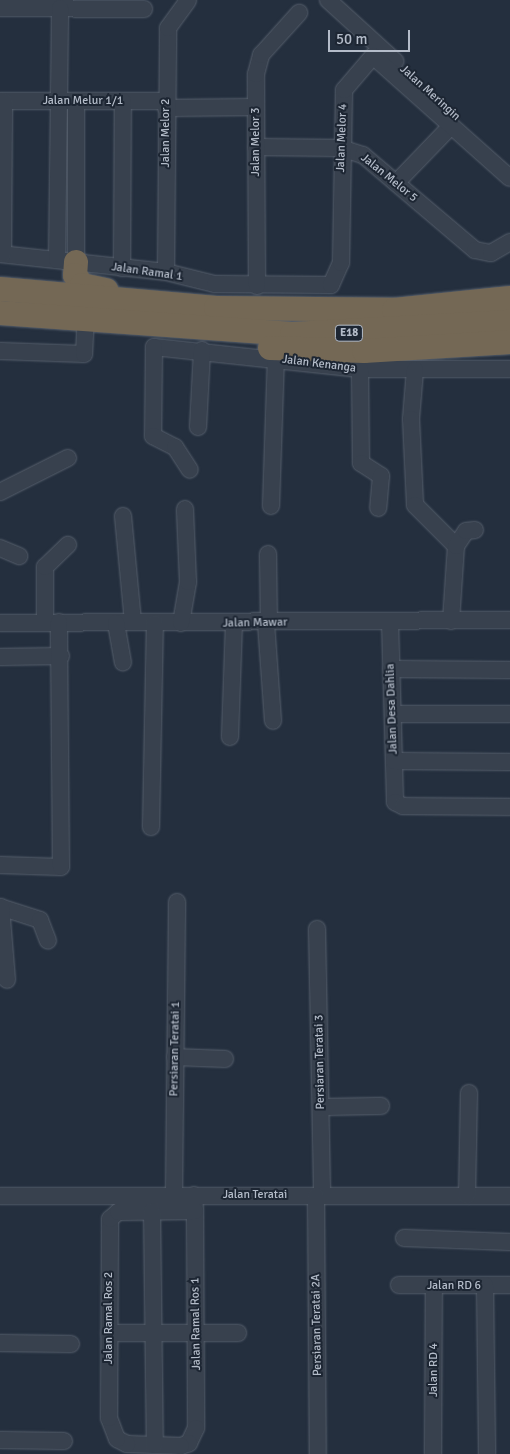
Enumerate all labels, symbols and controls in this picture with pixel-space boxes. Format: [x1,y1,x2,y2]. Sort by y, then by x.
scale bar [330,20,412,52]
text: 50 m [336,30,367,48]
street label: Jalan Meringin [397,62,463,124]
street label: Jalan Melur 1/1 [43,94,123,108]
street label: Jalan Melor 2 [159,99,173,167]
street label: Jalan Melor 4 [334,103,350,173]
street label: Jalan Melor 3 [249,108,263,176]
street label: Jalan Melor 5 [358,151,420,205]
street label: Jalan Ramal 1 [111,260,183,284]
road number: E18 [334,324,364,342]
street label: Jalan Kenanga [281,352,357,376]
street label: Jalan Mawar [223,615,287,631]
street label: Jalan Desa Dahlia [383,663,401,755]
street label: Persiaran Teratai 1 [167,1001,183,1097]
street label: Persiaran Teratai 3 [312,1014,328,1110]
street label: Jalan Teratai [223,1188,287,1202]
street label: Jalan Ramal Ros 2 [102,1272,116,1364]
street label: Persiaran Teratai 2A [309,1274,325,1376]
street label: Jalan Ramal Ros 1 [188,1278,204,1370]
street label: Jalan RD 6 [427,1279,481,1293]
street label: Jalan RD 4 [427,1343,441,1397]

